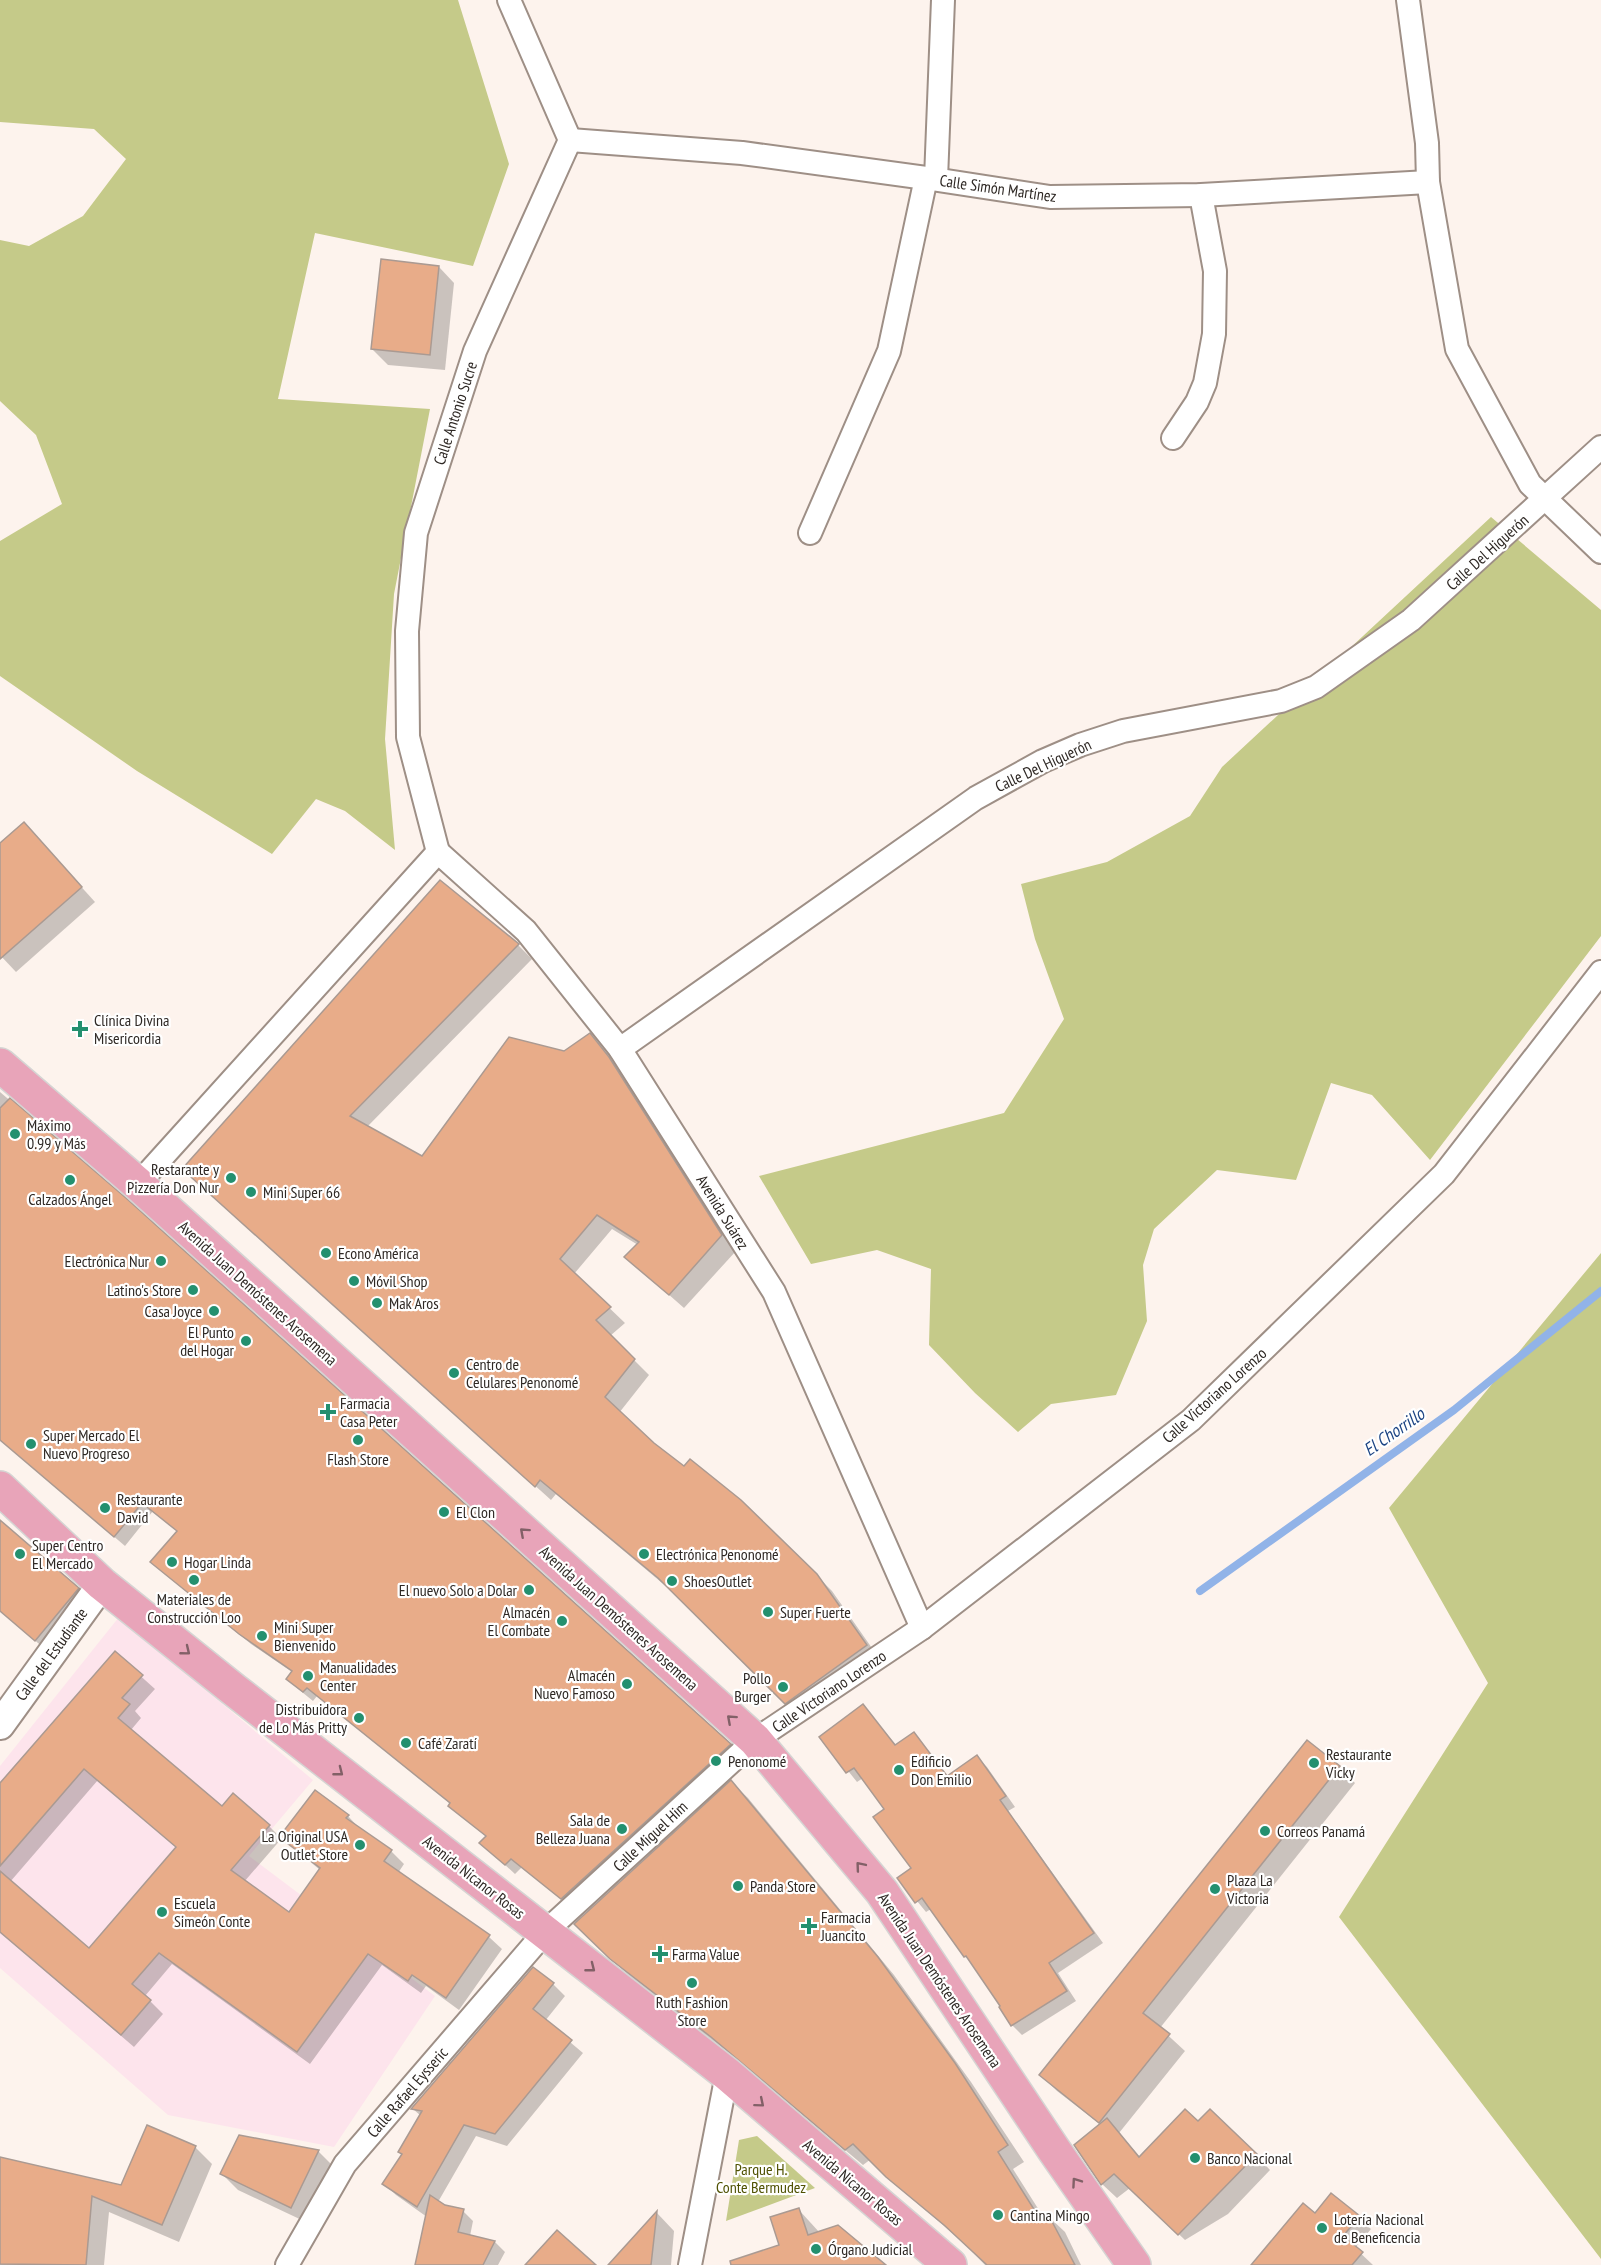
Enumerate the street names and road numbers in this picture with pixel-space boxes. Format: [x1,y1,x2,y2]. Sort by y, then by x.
street label: Calle Simón Martínez [938,170,1058,206]
street label: Calle Antonio Sucre [429,359,481,467]
street label: Calle Del Higuerón [1442,510,1532,594]
street label: Calle Del Higuerón [992,734,1094,796]
street label: Avenida Suárez [692,1171,754,1253]
street label: Avenida Juan Demóstenes Arosemena [175,1216,341,1370]
street label: Calle Victoriano Lorenzo [1158,1343,1270,1447]
street label: Avenida Juan Demóstenes Arosemena [536,1541,702,1695]
street label: Calle del Estudiante [11,1604,91,1704]
street label: Calle Victoriano Lorenzo [768,1645,890,1737]
street label: Calle Miguel Him [609,1796,691,1876]
street label: Avenida Nicanor Rosas [419,1831,529,1923]
street label: Avenida Juan Demóstenes Arosemena [874,1889,1006,2071]
street label: Calle Rafael Eysseric [362,2043,452,2141]
street label: Avenida Nicanor Rosas [799,2134,907,2230]

